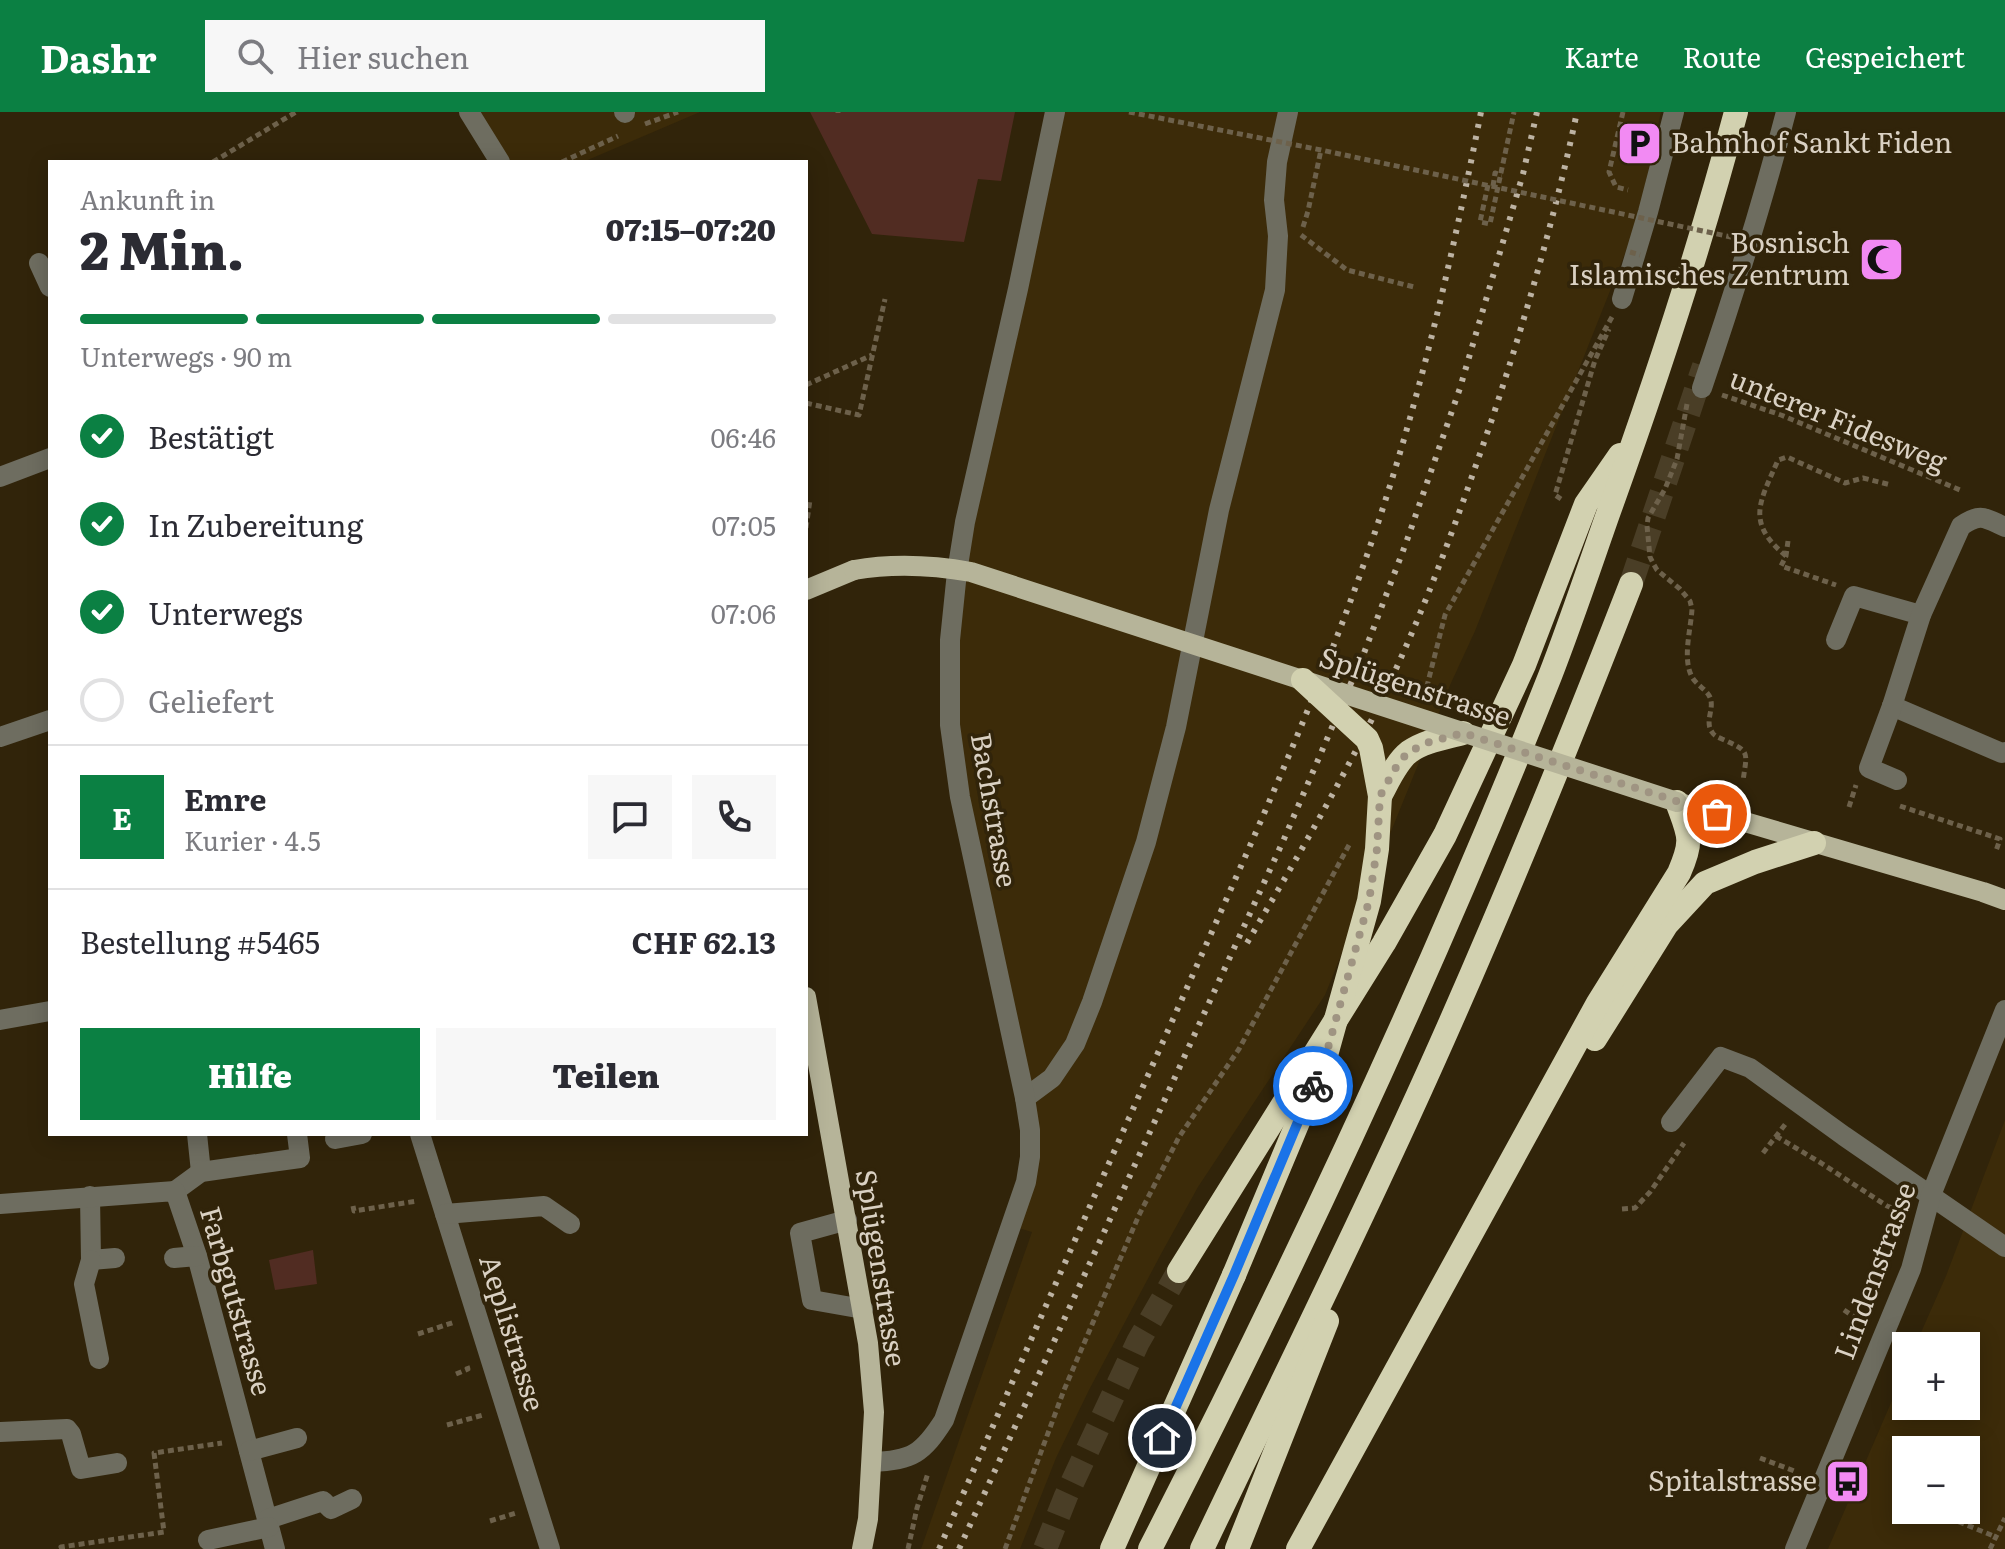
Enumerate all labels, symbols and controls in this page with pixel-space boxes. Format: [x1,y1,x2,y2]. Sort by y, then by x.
search box [205,20,765,92]
text: Dashr [40,28,157,85]
icon: search [233,34,277,78]
text: Hier suchen [297,34,469,78]
text: Karte [1564,35,1639,77]
text: Route [1683,35,1761,77]
text: Gespeichert [1805,35,1965,77]
parking icon: Bahnhof Sankt Fiden [1616,119,1664,167]
place label: Bahnhof Sankt Fiden [1671,120,1952,162]
text: Ankunft in [80,179,215,218]
text: 07:15–07:20 [605,206,776,250]
text: 2 Min. [80,209,244,286]
place label: Bosnisch Islamisches Zentrum [1569,220,1850,294]
mosque icon: Bosnisch Islamisches Zentrum [1857,235,1905,283]
text: Unterwegs · 90 m [80,336,292,375]
street label: unterer Fidesweg [1724,355,1954,481]
icon: check [80,414,124,458]
text: Bestätigt [148,414,274,458]
text: 06:46 [711,417,776,456]
icon: check [80,502,124,546]
text: In Zubereitung [148,502,363,546]
text: 07:05 [711,505,776,544]
icon: check [80,590,124,634]
text: Unterwegs [148,590,303,634]
text: 07:06 [711,593,776,632]
street label: Splügenstrasse [1315,634,1517,736]
text: Geliefert [148,678,274,722]
street label: Bachstrasse [962,729,1030,890]
button: chat [588,775,672,859]
button: phone [692,775,776,859]
text: Emre [184,776,266,820]
pin [1683,780,1751,848]
icon: bag [1695,792,1739,836]
text: E [112,795,132,839]
text: Kurier · 4.5 [184,820,321,859]
text: Bestellung #5465 [80,919,320,963]
text: CHF 62.13 [632,919,776,963]
button: Hilfe [80,1028,420,1120]
button: Teilen [436,1028,776,1120]
courier [1273,1046,1353,1126]
icon: bike [1291,1064,1335,1108]
street label: Splügenstrasse [847,1166,919,1369]
street label: Lindenstrasse [1822,1176,1925,1365]
street label: Farbgutstrasse [191,1201,285,1400]
street label: Aeplistrasse [470,1249,558,1416]
map controls [1892,1332,1980,1524]
button: + [1892,1332,1980,1420]
pin [1128,1404,1196,1472]
icon: home [1140,1416,1184,1460]
button: − [1892,1436,1980,1524]
bus stop icon: Spitalstrasse [1824,1457,1872,1505]
place label: Spitalstrasse [1648,1458,1817,1500]

